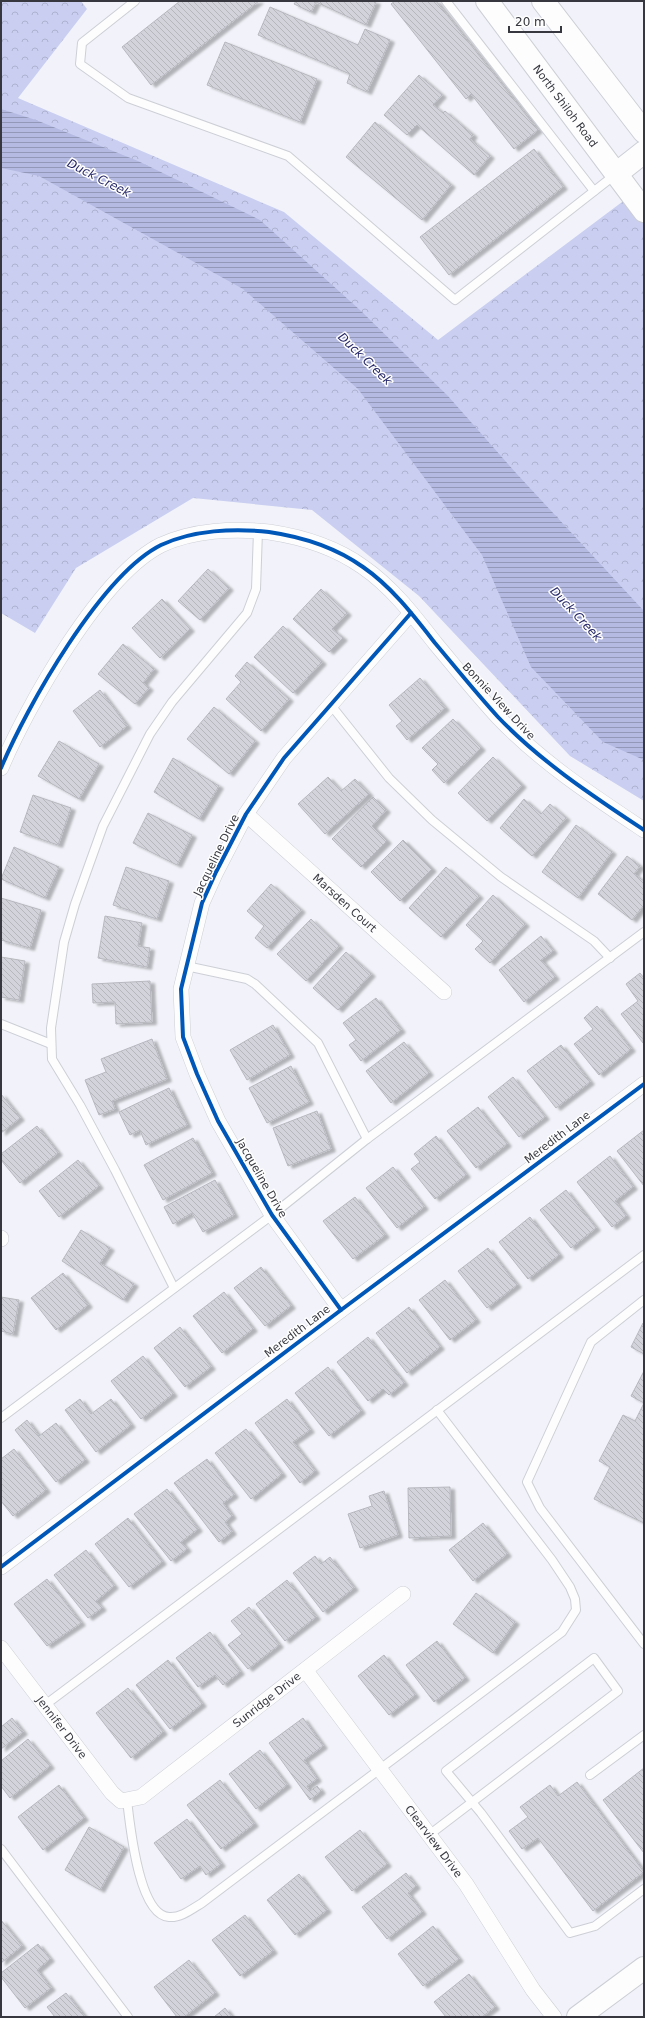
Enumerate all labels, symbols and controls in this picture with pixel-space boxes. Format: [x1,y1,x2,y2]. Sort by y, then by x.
scale bar [509,8,561,34]
text: 20 m [515,15,546,29]
street label: North Shiloh Road [530,63,600,150]
water label: Duck Creek [65,156,134,200]
water label: Duck Creek [335,330,396,389]
water label: Duck Creek [547,584,605,645]
street label: Bonnie View Drive [460,660,538,743]
street label: Jacqueline Drive [191,812,242,899]
street label: Marsden Court [310,871,380,936]
street label: Meredith Lane [522,1108,593,1166]
street label: Jacqueline Drive [233,1135,290,1220]
street label: Meredith Lane [262,1302,333,1360]
street label: Sunridge Drive [230,1670,304,1730]
street label: Jennifer Drive [33,1693,90,1762]
street label: Clearview Drive [402,1803,465,1880]

